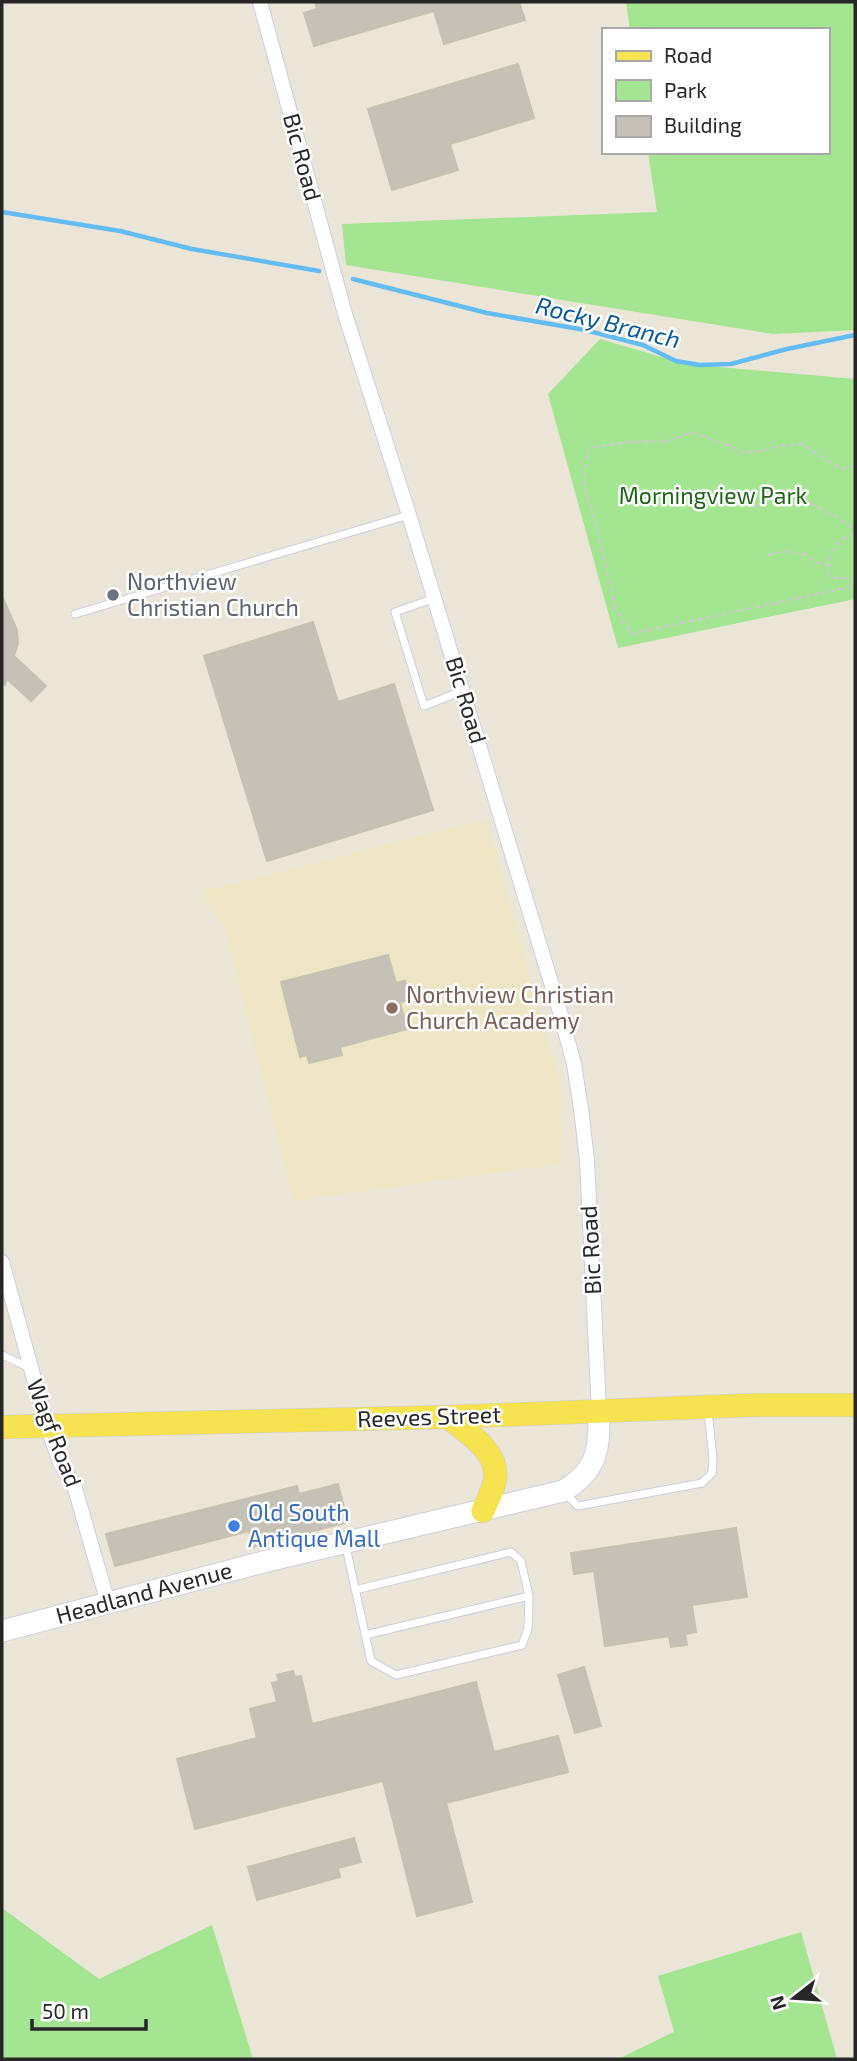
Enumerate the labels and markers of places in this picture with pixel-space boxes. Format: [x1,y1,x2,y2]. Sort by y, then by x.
place label: Northview Christian Church [127,567,299,621]
marker: Northview Christian Church [105,587,121,603]
place label: Northview Christian Church Academy [406,980,614,1034]
marker: Northview Christian Church Academy [384,1000,400,1016]
place label: Old South Antique Mall [248,1498,380,1552]
marker: Old South Antique Mall [226,1518,242,1534]

